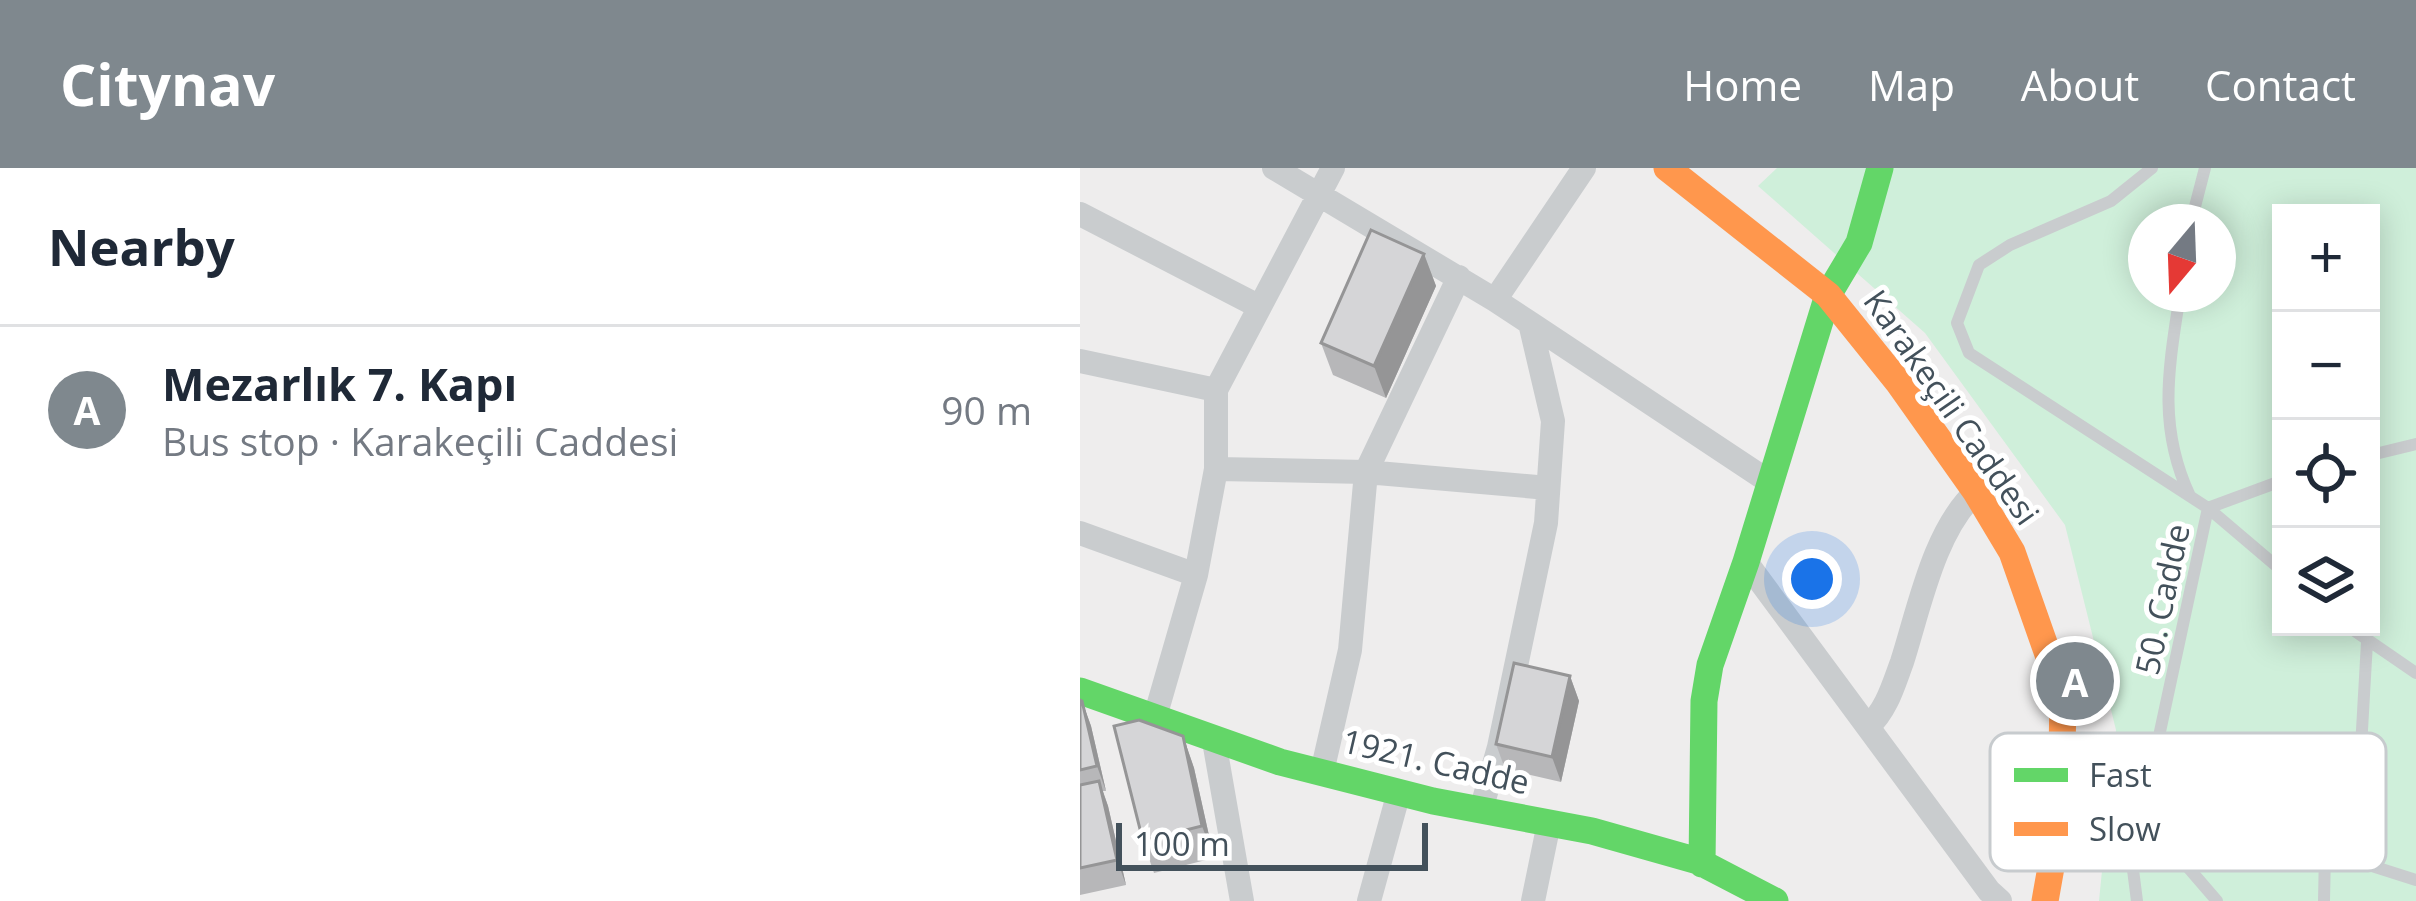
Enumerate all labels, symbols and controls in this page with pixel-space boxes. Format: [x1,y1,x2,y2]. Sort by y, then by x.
text: Citynav [60,45,275,123]
text: Home [1683,56,1802,113]
text: Map [1868,56,1955,113]
text: About [2021,56,2139,113]
text: Contact [2205,56,2356,113]
north arrow [2128,204,2236,312]
map controls [2272,204,2380,636]
button: + [2272,204,2380,312]
text: Nearby [48,211,235,281]
street label: Karakeçili Caddesi [1854,280,2050,534]
button: − [2272,312,2380,420]
text: Mezarlık 7. Kapı [162,353,517,414]
text: A [74,383,100,436]
text: 90 m [941,383,1032,436]
text: Bus stop · Karakeçili Caddesi [162,414,678,467]
button: locate [2272,420,2380,528]
street label: 50. Cadde [2124,519,2200,679]
button: layers [2272,528,2380,636]
your location [1782,549,1842,609]
pin: A [2036,636,2114,726]
street label: 1921. Cadde [1338,718,1534,804]
legend [1990,733,2386,871]
text: Fast [2089,752,2152,797]
text: Slow [2089,806,2161,851]
scale bar [1116,817,1428,870]
text: 100 m [1134,821,1230,866]

